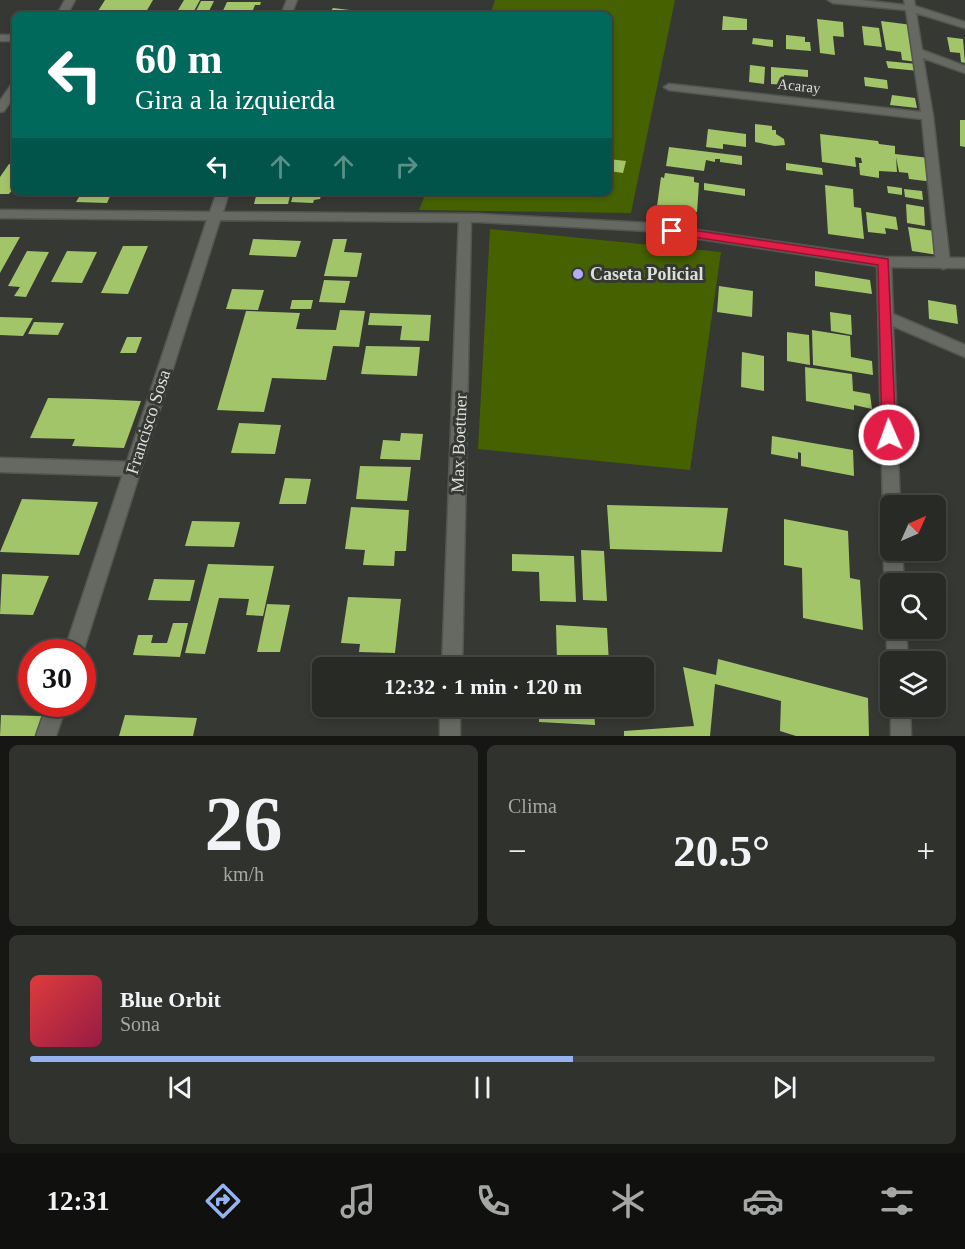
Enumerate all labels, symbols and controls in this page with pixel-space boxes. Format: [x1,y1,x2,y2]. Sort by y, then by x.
icon: left [36,36,114,114]
text: 60 m [135,36,223,82]
street label: Acaray [777,76,822,96]
text: Gira a la izquierda [135,85,335,115]
icon: left [201,150,234,183]
icon: ahead [264,150,297,183]
icon: ahead [327,150,360,183]
icon: right [390,150,423,183]
pin [646,205,697,256]
icon: arrive [655,214,688,247]
place label: Caseta Policial [590,264,703,284]
marker: Caseta Policial [571,267,585,281]
street label: Francisco Sosa [122,367,174,477]
street label: Max Boettner [447,393,471,493]
position arrow [857,403,921,467]
north arrow [880,495,946,561]
map controls [880,495,946,717]
button: search [880,573,946,639]
speed limit sign: 30 [18,639,96,717]
button: layers [880,651,946,717]
text: 12:32 · 1 min · 120 m [384,674,582,699]
text: 26 [205,780,283,867]
text: Clima [508,795,557,817]
text: 20.5° [673,826,770,876]
text: − [508,833,527,869]
text: + [916,833,935,869]
text: km/h [223,863,264,885]
text: Blue Orbit [120,987,221,1012]
text: Sona [120,1013,160,1035]
icon: previous [164,1071,197,1104]
icon: pause [466,1071,499,1104]
icon: next [768,1071,801,1104]
icon: directions [202,1180,244,1222]
icon: music [337,1180,379,1222]
icon: phone [472,1180,514,1222]
icon: climate [607,1180,649,1222]
icon: car [742,1180,784,1222]
icon: filters [876,1180,918,1222]
text: 12:31 [46,1186,109,1216]

